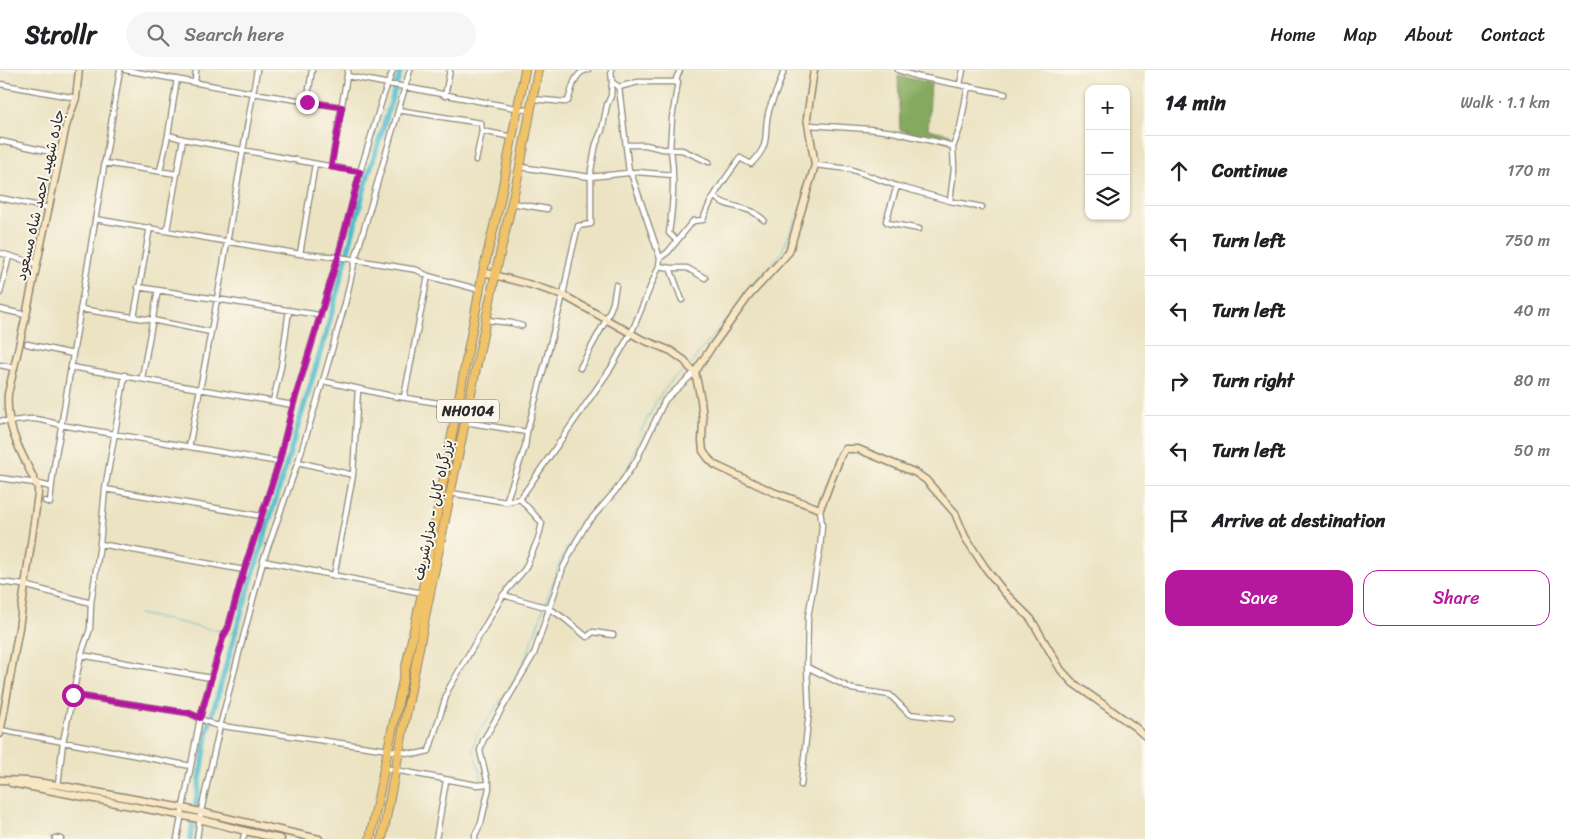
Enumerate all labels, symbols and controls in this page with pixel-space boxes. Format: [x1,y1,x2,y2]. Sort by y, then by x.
search box [126,12,476,57]
text: Strollr [25,14,96,56]
text: Search here [184,18,284,51]
text: Home [1271,19,1316,51]
text: Map [1344,19,1377,51]
text: About [1405,19,1453,51]
text: Contact [1481,19,1545,51]
icon: search [144,21,172,49]
text: 14 min [1165,84,1226,122]
map controls [1085,85,1130,220]
button: + [1085,85,1130,130]
text: Walk · 1.1 km [1460,88,1550,117]
route end [296,91,319,114]
street label: جاده شهيد احمد شاه مسعود [8,107,72,283]
button: − [1085,130,1130,175]
text: Continue [1212,154,1288,187]
text: 170 m [1507,156,1550,185]
icon: ahead [1165,157,1193,185]
button: layers [1085,175,1130,220]
text: Turn left [1212,224,1285,257]
text: 750 m [1505,226,1550,255]
icon: left [1165,227,1193,255]
text: Turn left [1212,294,1285,327]
text: 40 m [1513,296,1550,325]
icon: left [1165,297,1193,325]
text: Turn right [1212,364,1294,397]
text: 80 m [1514,366,1550,395]
icon: right [1165,367,1193,395]
road number: NH0104 [437,400,499,422]
text: Turn left [1212,434,1285,467]
text: 50 m [1514,436,1550,465]
street label: بزرگراه کابل - مزارشریف [405,437,461,583]
icon: left [1165,437,1193,465]
text: Arrive at destination [1212,504,1385,537]
icon: arrive [1165,507,1193,535]
button: Save [1165,570,1353,626]
button: Share [1363,570,1550,626]
route start [62,684,85,707]

